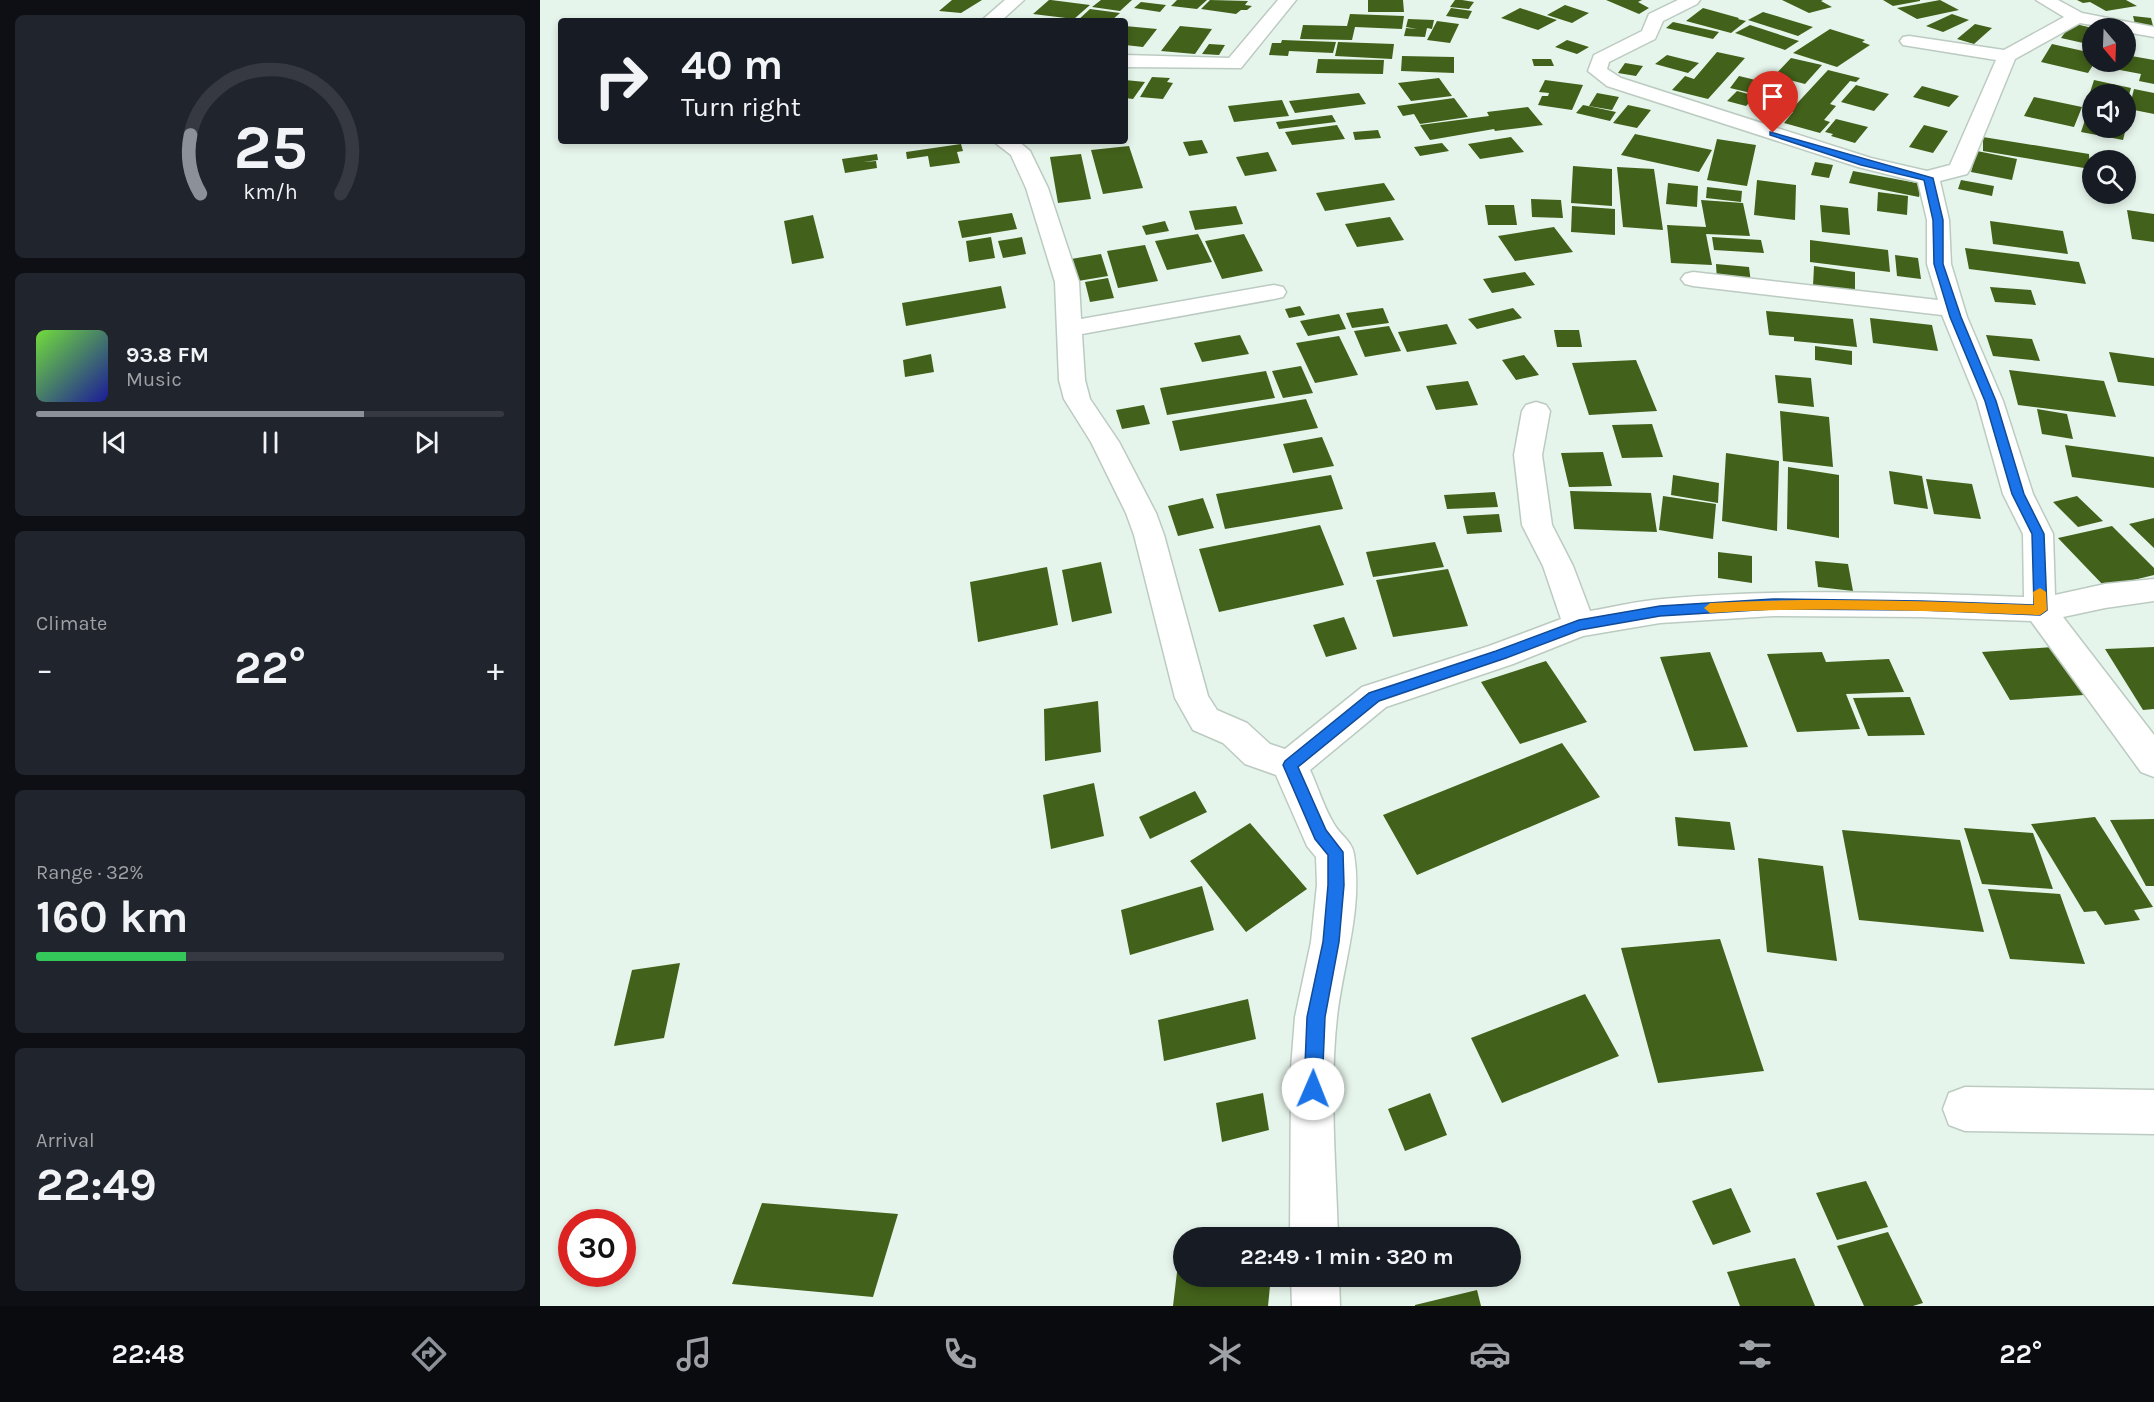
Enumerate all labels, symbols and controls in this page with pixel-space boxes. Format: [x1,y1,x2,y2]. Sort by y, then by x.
north arrow [2082,18,2136,72]
map controls [2082,18,2136,204]
text: 40 m [681,40,783,90]
icon: right [582,42,660,120]
pin [1747,71,1798,133]
icon: arrive [1756,80,1789,113]
button: sound [2082,84,2136,138]
text: Turn right [681,91,801,123]
text: 25 [233,111,307,184]
button: search [2082,150,2136,204]
text: km/h [243,179,297,204]
text: 93.8 FM [126,342,209,368]
text: Music [126,368,182,391]
icon: previous [98,426,131,459]
icon: pause [254,426,287,459]
icon: next [410,426,443,459]
text: Climate [36,612,107,635]
text: 22° [234,642,306,694]
text: − [36,650,53,688]
text: + [487,650,504,688]
text: Range · 32% [36,861,144,884]
text: 160 km [36,891,189,943]
position arrow [1281,1057,1345,1121]
text: Arrival [36,1129,95,1152]
text: 22:49 [36,1159,157,1211]
speed limit sign: 30 [558,1209,636,1287]
text: 22:49 · 1 min · 320 m [1240,1244,1454,1270]
icon: directions [408,1333,450,1375]
icon: music [673,1333,715,1375]
icon: phone [939,1333,981,1375]
icon: climate [1204,1333,1246,1375]
icon: car [1469,1333,1511,1375]
icon: filters [1734,1333,1776,1375]
text: 22:48 [112,1338,185,1370]
text: 22° [1999,1338,2042,1370]

